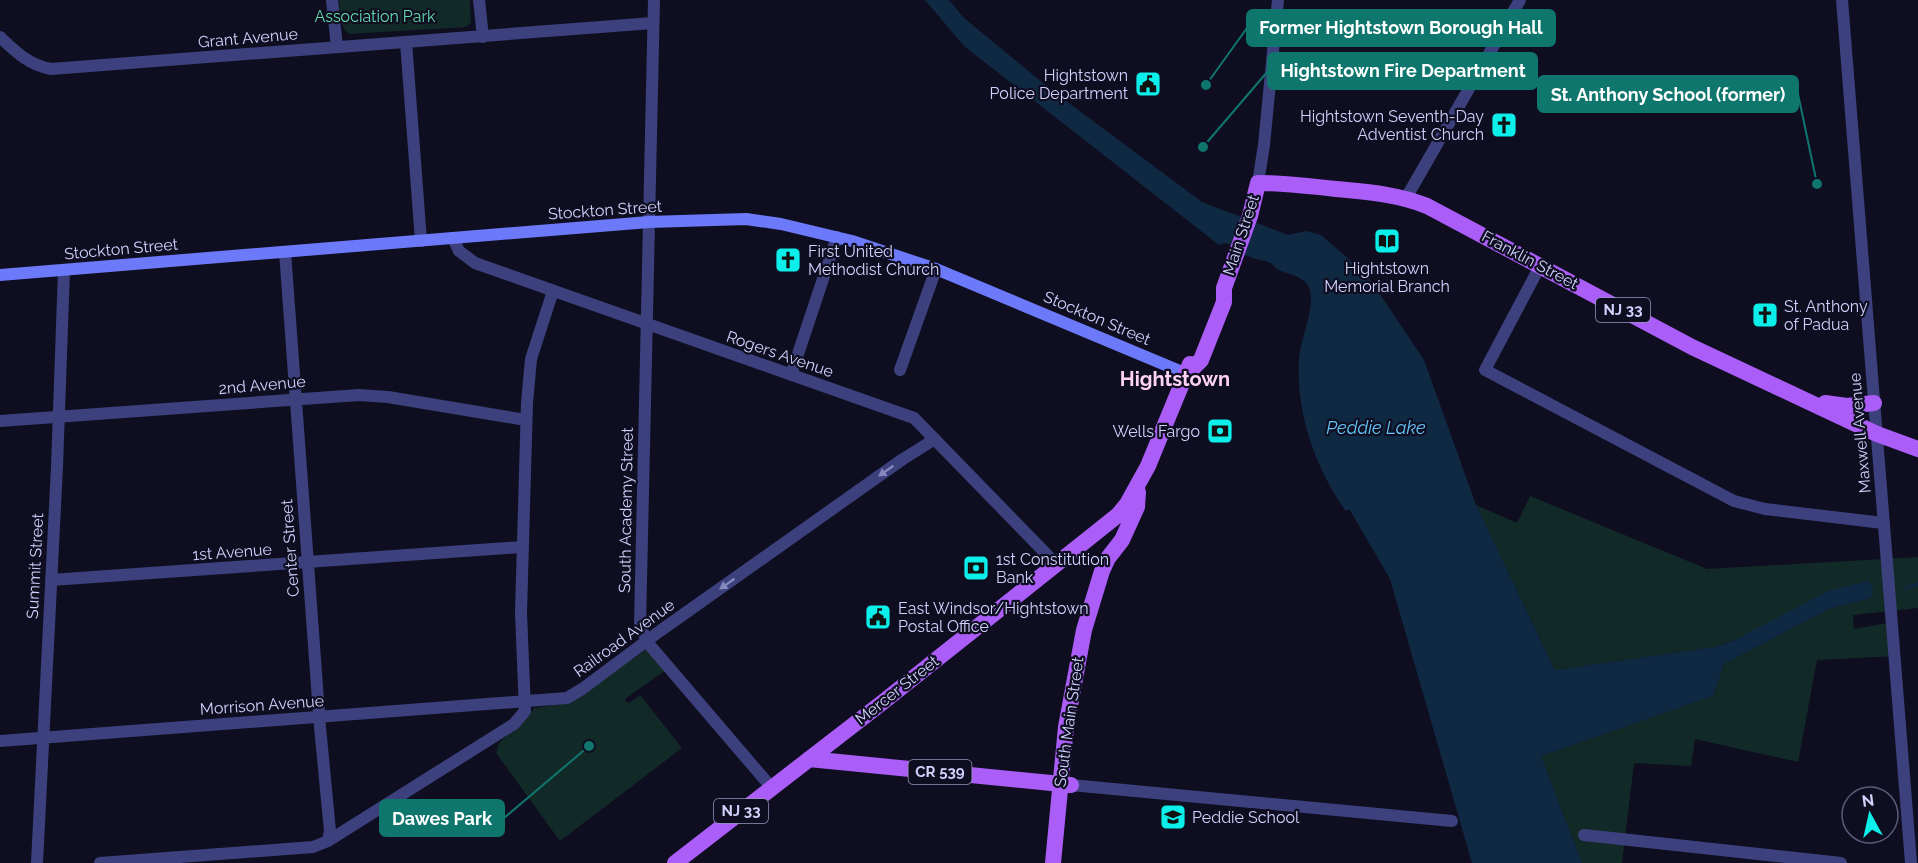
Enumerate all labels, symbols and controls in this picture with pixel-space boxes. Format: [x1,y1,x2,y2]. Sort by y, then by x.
park label: Association Park [314,7,436,26]
callout: Former Hightstown Borough Hall [1247,10,1555,46]
text: Former Hightstown Borough Hall [1259,17,1543,38]
street label: Grant Avenue [197,24,299,52]
callout: Hightstown Fire Department [1268,53,1537,89]
text: Hightstown Fire Department [1280,60,1526,81]
place label: Hightstown Police Department [990,66,1129,103]
public building icon: Hightstown Police Department [1133,69,1163,99]
callout: St. Anthony School (former) [1538,76,1798,112]
text: St. Anthony School (former) [1551,84,1785,105]
place label: Hightstown Seventh-Day Adventist Church [1300,107,1484,144]
church icon: Hightstown Seventh-Day Adventist Church [1489,110,1519,140]
street label: Main Street [1219,192,1263,278]
street label: Stockton Street [547,197,663,223]
library icon: Hightstown Memorial Branch [1372,226,1402,256]
street label: Franklin Street [1479,227,1582,294]
street label: Stockton Street [63,235,179,263]
place label: First United Methodist Church [808,242,939,279]
church icon: First United Methodist Church [773,245,803,275]
place label: Hightstown Memorial Branch [1324,259,1450,296]
street label: Stockton Street [1041,287,1154,349]
place label: St. Anthony of Padua [1784,297,1868,334]
road number: NJ 33 [1596,298,1650,322]
church icon: St. Anthony of Padua [1750,300,1780,330]
street label: Rogers Avenue [724,327,836,381]
district label: Hightstown [1120,367,1230,391]
street label: 2nd Avenue [218,372,306,398]
street label: Maxwell Avenue [1845,372,1875,494]
bank icon: Wells Fargo [1205,416,1235,446]
water label: Peddie Lake [1326,417,1426,438]
place label: Wells Fargo [1113,422,1200,441]
street label: South Academy Street [615,426,637,593]
one-way arrow [878,465,894,476]
street label: Center Street [277,498,303,598]
street label: Summit Street [23,512,47,619]
street label: 1st Avenue [192,540,272,564]
place label: 1st Constitution Bank [996,550,1109,587]
bank icon: 1st Constitution Bank [961,553,991,583]
one-way arrow [719,578,735,589]
street label: Railroad Avenue [570,595,678,681]
place label: East Windsor/Hightstown Postal Office [898,599,1089,636]
public building icon: East Windsor/Hightstown Postal Office [863,602,893,632]
street label: Mercer Street [852,651,943,728]
street label: South Main Street [1050,655,1088,788]
street label: Morrison Avenue [199,691,325,719]
road number: CR 539 [908,760,972,784]
north arrow [1840,785,1900,845]
text: N [1861,790,1875,811]
road number: NJ 33 [714,799,768,823]
callout: Dawes Park [380,800,504,836]
school or university icon: Peddie School [1158,802,1188,832]
text: Dawes Park [392,808,493,829]
place label: Peddie School [1192,808,1300,827]

